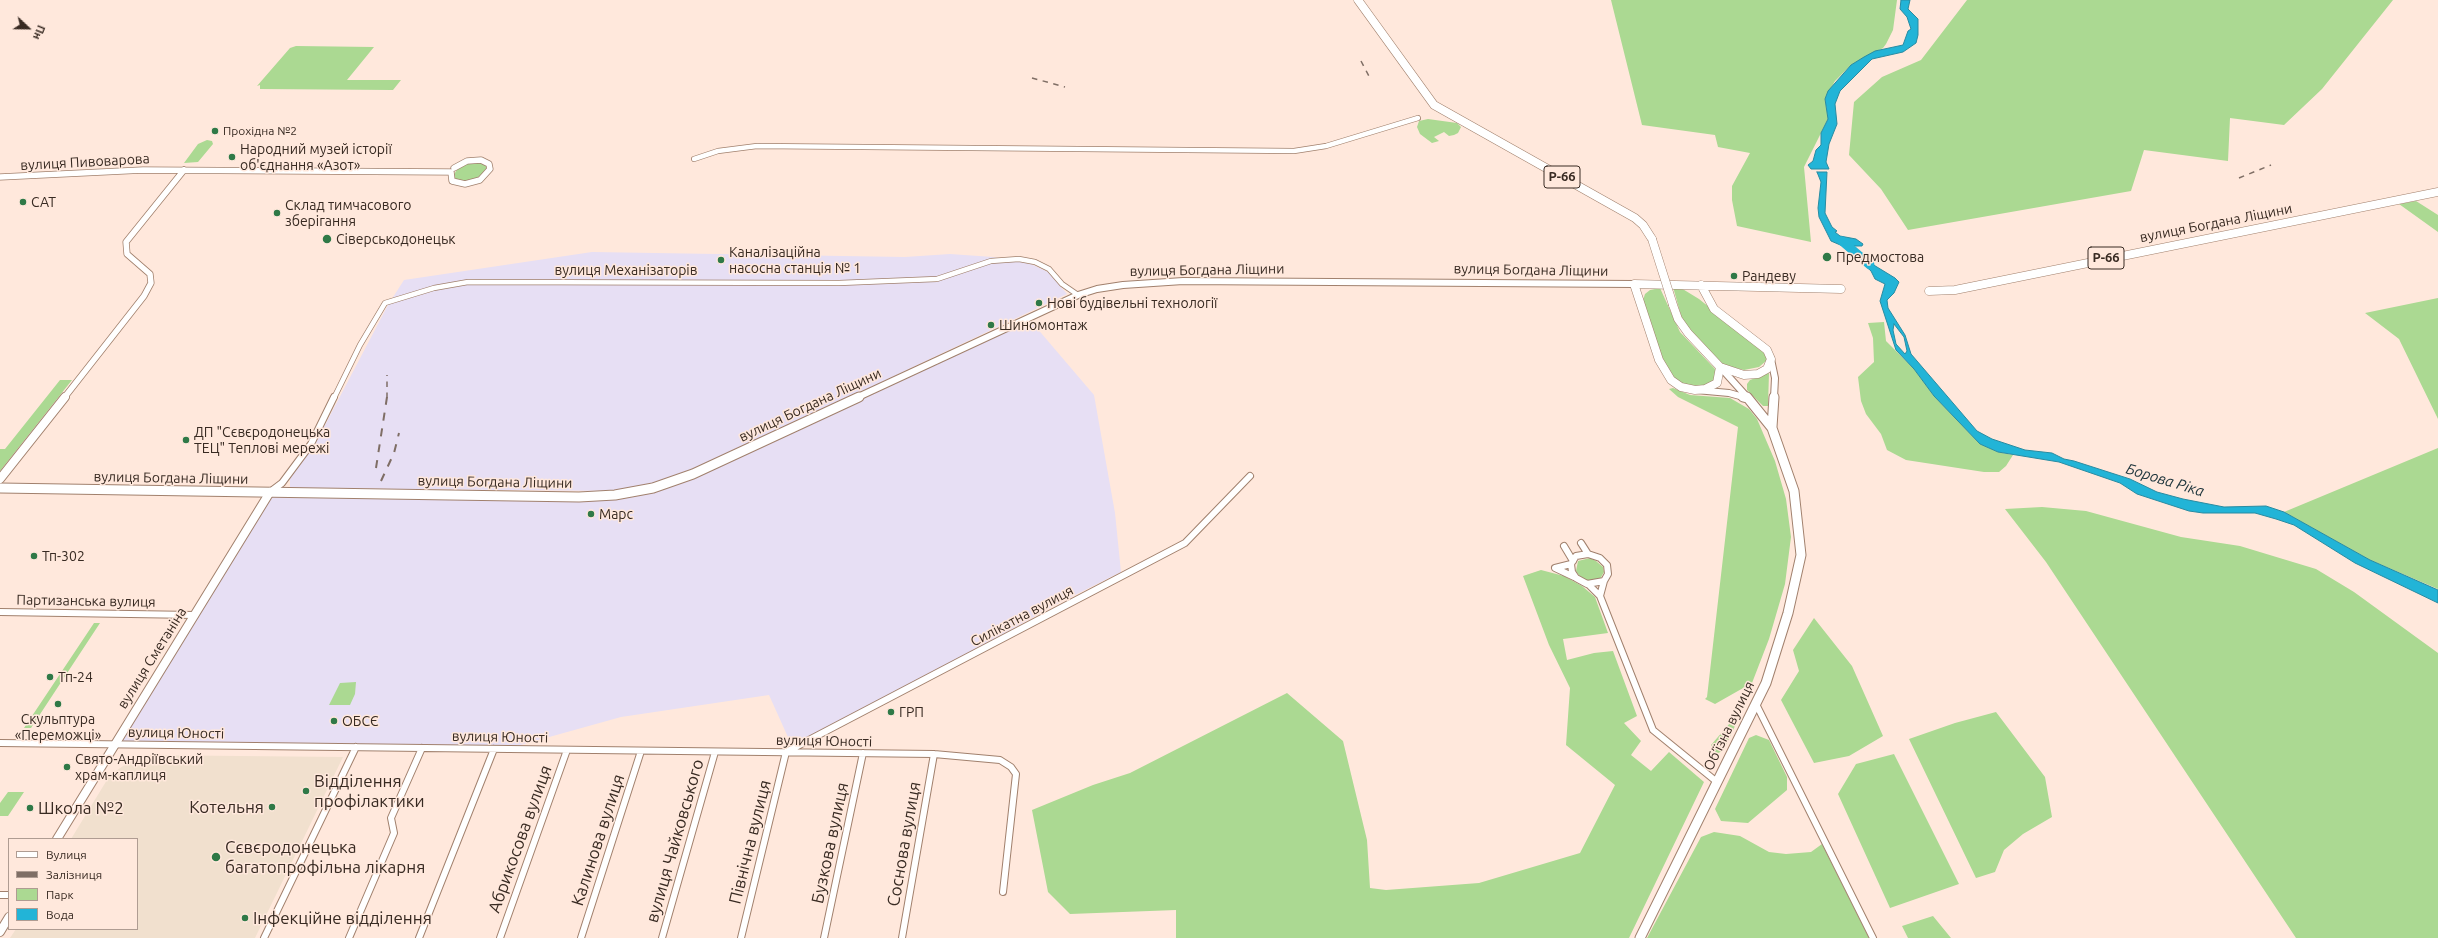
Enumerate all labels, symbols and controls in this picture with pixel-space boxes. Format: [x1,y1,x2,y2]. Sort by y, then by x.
north arrow [8,8,48,48]
text: Пн [31,24,47,41]
place label: Прохідна №2 [223,124,297,138]
marker: Прохідна №2 [210,126,220,136]
place label: Народний музей історії об'єднання «Азот» [240,141,392,174]
street label: вулиця Пивоварова [20,150,150,174]
marker: Народний музей історії об'єднання «Азот» [227,152,237,162]
road number: Р-66 [1544,166,1580,188]
place label: CAT [31,194,56,210]
marker: CAT [18,197,28,207]
place label: Склад тимчасового зберігання [285,197,412,230]
street label: вулиця Богдана Ліщини [2138,200,2294,246]
marker: Склад тимчасового зберігання [272,208,282,218]
place label: Сіверськодонецьк [336,231,455,247]
marker: Сіверськодонецьк [321,233,333,245]
place label: Каналізаційна насосна станція № 1 [729,244,861,276]
road number: Р-66 [2088,247,2124,269]
place label: Предмостова [1836,249,1924,265]
marker: Предмостова [1821,251,1833,263]
marker: Каналізаційна насосна станція № 1 [716,255,726,265]
street label: вулиця Богдана Ліщини [1129,260,1285,280]
street label: вулиця Богдана Ліщини [1453,260,1609,280]
street label: вулиця Механізаторів [555,262,697,278]
place label: Рандеву [1742,268,1796,284]
marker: Рандеву [1729,271,1739,281]
place label: Нові будівельні технології [1047,295,1217,311]
marker: Нові будівельні технології [1034,298,1044,308]
place label: Шиномонтаж [999,317,1088,333]
marker: Шиномонтаж [986,320,996,330]
street label: вулиця Богдана Ліщини [736,365,884,445]
place label: ДП "Сєвєродонецька ТЕЦ" Теплові мережі [194,424,330,456]
marker: ДП "Сєвєродонецька ТЕЦ" Теплові мережі [181,435,191,445]
water label: Борова Ріка [2124,460,2206,500]
street label: вулиця Богдана Ліщини [93,468,249,488]
street label: вулиця Богдана Ліщини [417,472,573,492]
place label: Марс [599,506,633,522]
marker: Марс [586,509,596,519]
place label: Тп-302 [42,548,85,564]
marker: Тп-302 [29,551,39,561]
street label: Силікатна вулиця [968,582,1076,650]
street label: Партизанська вулиця [16,591,156,611]
street label: вулиця Сметаніна [114,604,190,712]
place label: Тп-24 [58,669,93,685]
marker: Тп-24 [45,672,55,682]
street label: Об’їзна вулиця [1700,679,1758,773]
marker: Скульптура «Переможці» [53,699,63,709]
place label: ГРП [899,704,924,720]
marker: ГРП [886,707,896,717]
place label: Скульптура «Переможці» [15,711,101,744]
place label: ОБСЄ [342,713,379,729]
marker: ОБСЄ [329,716,339,726]
street label: вулиця Юності [128,724,224,742]
street label: вулиця Юності [452,728,548,746]
street label: вулиця Юності [776,732,872,750]
place label: Свято-Андріївський храм-каплиця [75,751,203,784]
street label: вулиця Чайковського [642,757,708,925]
marker: Свято-Андріївський храм-каплиця [62,762,72,772]
street label: Абрикосова вулиця [484,762,556,916]
place label: Відділення профілактики [314,771,425,811]
street label: Калинова вулиця [567,772,629,908]
street label: Північна вулиця [725,778,775,906]
street label: Бузкова вулиця [807,780,853,906]
street label: Соснова вулиця [883,780,925,908]
marker: Відділення профілактики [301,786,311,796]
place label: Котельня [189,797,264,817]
place label: Школа №2 [38,798,124,818]
marker: Котельня [267,802,277,812]
marker: Школа №2 [25,803,35,813]
place label: Сєвєродонецька багатопрофільна лікарня [225,837,425,877]
legend [8,838,138,930]
text: Вулиця [46,848,87,861]
marker: Сєвєродонецька багатопрофільна лікарня [210,851,222,863]
text: Залізниця [46,868,102,881]
text: Парк [46,888,74,901]
text: Вода [46,908,74,921]
place label: Інфекційне відділення [253,908,432,928]
marker: Інфекційне відділення [240,913,250,923]

